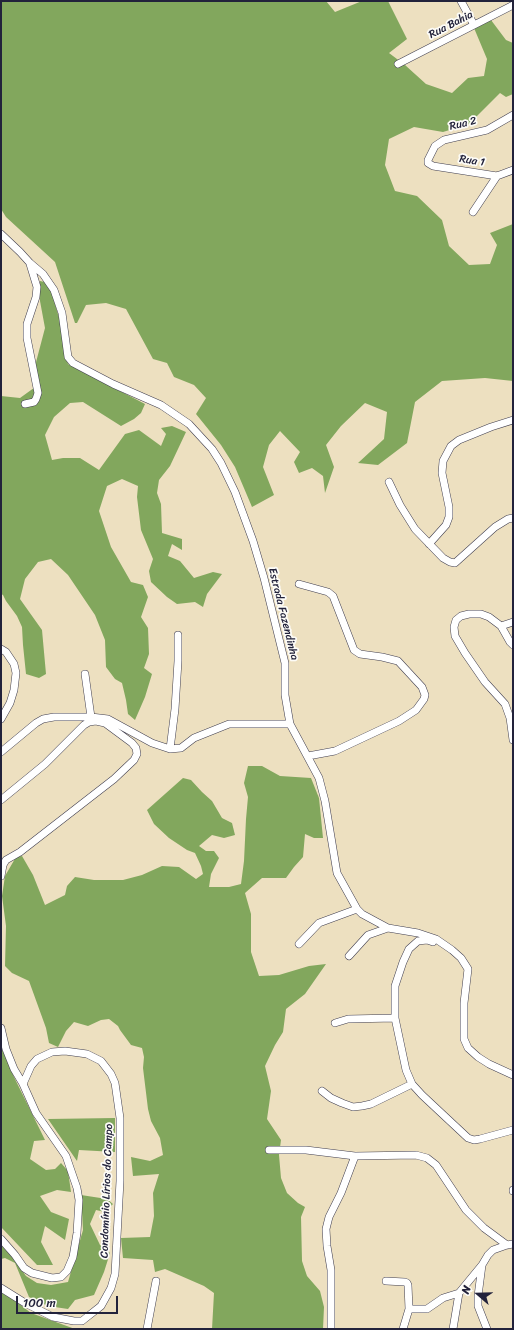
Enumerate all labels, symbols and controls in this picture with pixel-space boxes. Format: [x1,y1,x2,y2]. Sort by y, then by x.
street label: Rua Bahia [427,8,475,42]
street label: Rua 2 [448,114,478,134]
street label: Rua 1 [458,152,486,170]
street label: Estrada Fazendinha [265,567,301,661]
street label: Condomínio Lírios do Campo [98,1124,116,1258]
north arrow [458,1274,498,1314]
text: N [456,1283,476,1297]
scale bar [18,1288,120,1314]
text: 100 m [23,1292,56,1314]

